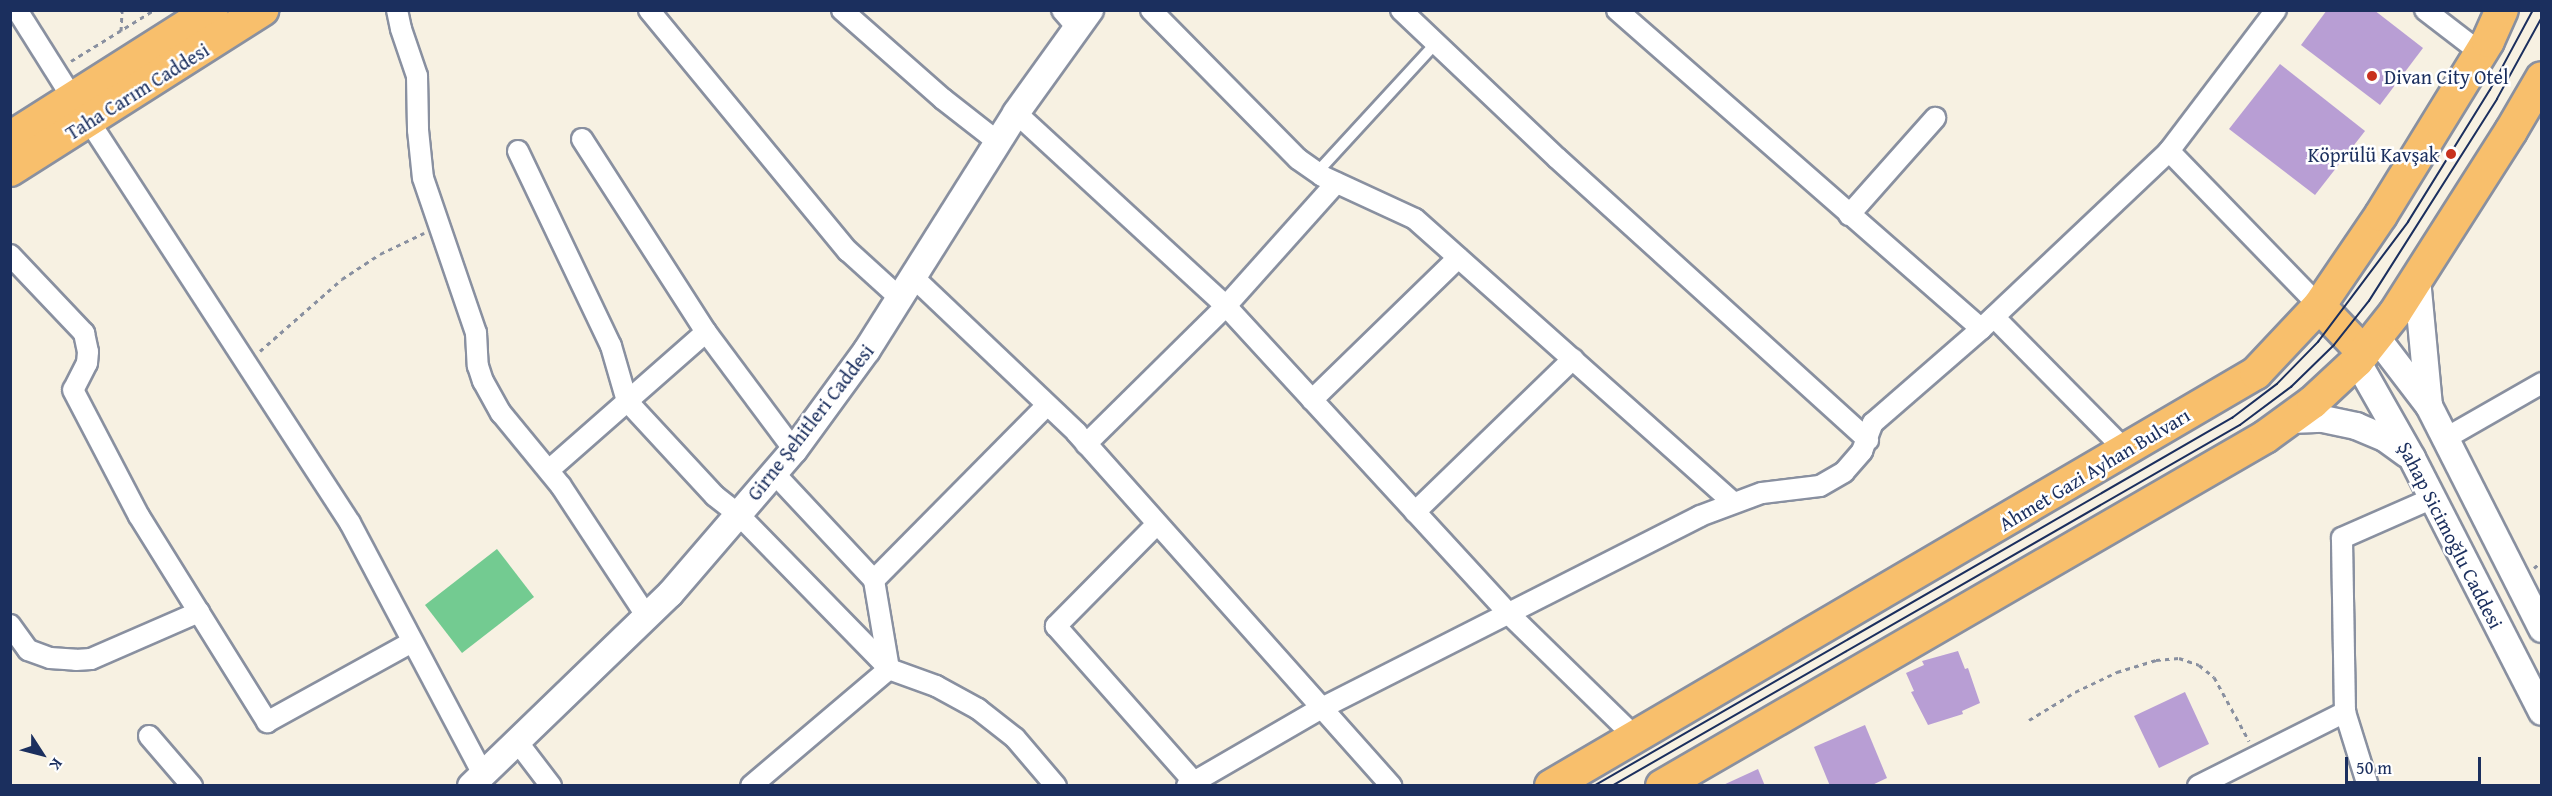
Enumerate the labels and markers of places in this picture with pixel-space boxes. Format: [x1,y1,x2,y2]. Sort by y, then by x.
place label: Divan City Otel [2384,64,2509,88]
marker: Divan City Otel [2365,69,2379,83]
place label: Köprülü Kavşak [2308,142,2439,166]
marker: Köprülü Kavşak [2444,147,2458,161]

